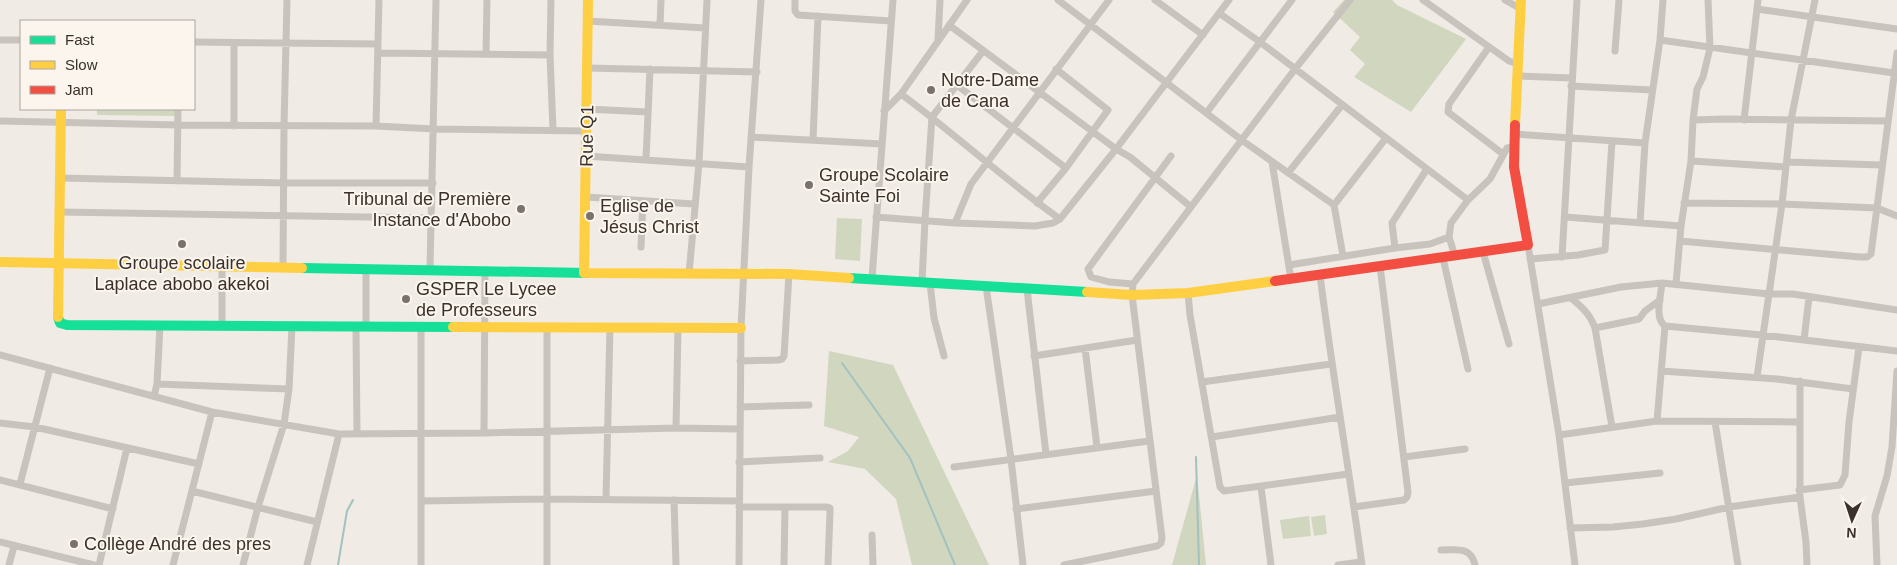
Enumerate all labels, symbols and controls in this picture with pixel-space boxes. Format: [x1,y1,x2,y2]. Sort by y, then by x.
legend [20,20,195,110]
text: Fast [65,31,95,48]
text: Slow [65,56,98,73]
place label: Notre-Dame de Cana [941,70,1039,111]
text: Jam [65,81,93,98]
marker: Notre-Dame de Cana [925,84,937,96]
street label: Rue Q1 [576,105,598,167]
place label: Groupe Scolaire Sainte Foi [819,165,949,206]
marker: Groupe Scolaire Sainte Foi [803,179,815,191]
place label: Tribunal de Première Instance d'Abobo [344,189,511,230]
place label: Eglise de Jésus Christ [600,196,699,237]
marker: Tribunal de Première Instance d'Abobo [515,203,527,215]
marker: Eglise de Jésus Christ [584,210,596,222]
marker: Groupe scolaire Laplace abobo akekoi [176,238,188,250]
place label: Groupe scolaire Laplace abobo akekoi [94,253,270,294]
place label: GSPER Le Lycee de Professeurs [416,279,556,320]
marker: GSPER Le Lycee de Professeurs [400,293,412,305]
north arrow [1827,495,1877,545]
text: N [1846,525,1857,541]
place label: Collège André des pres [84,534,271,554]
marker: Collège André des pres [68,538,80,550]

